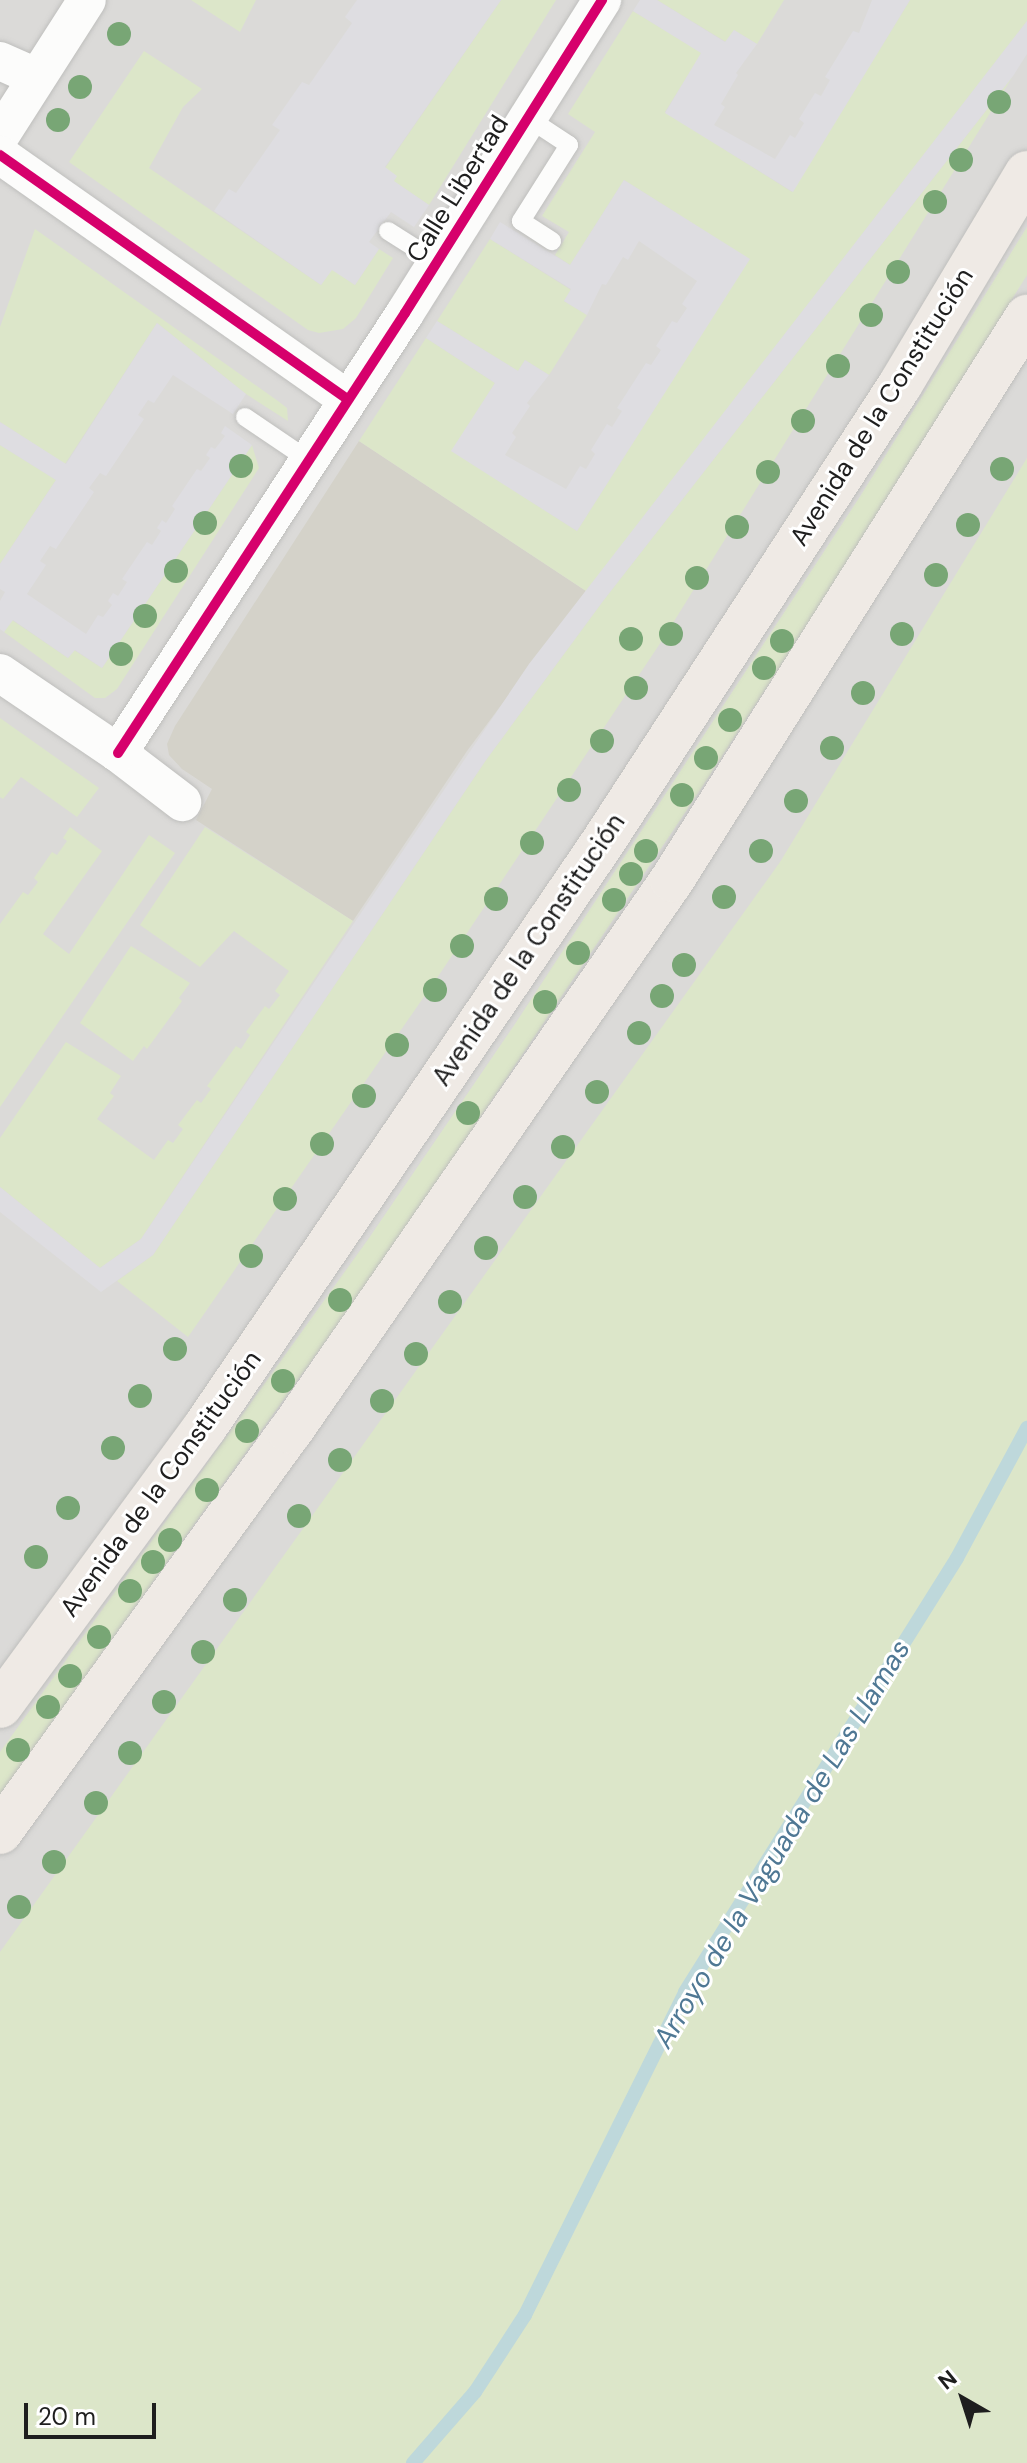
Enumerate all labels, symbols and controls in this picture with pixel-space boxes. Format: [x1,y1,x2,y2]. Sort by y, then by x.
street label: Calle Libertad [400,110,516,268]
street label: Avenida de la Constitución [784,262,980,552]
street label: Avenida de la Constitución [426,808,632,1092]
street label: Avenida de la Constitución [54,1345,268,1623]
water label: Arroyo de la Vaguada de Las Llamas [647,1634,917,2054]
north arrow [923,2359,1003,2439]
text: N [932,2364,963,2396]
scale bar [28,2387,160,2437]
text: 20 m [38,2401,96,2432]

